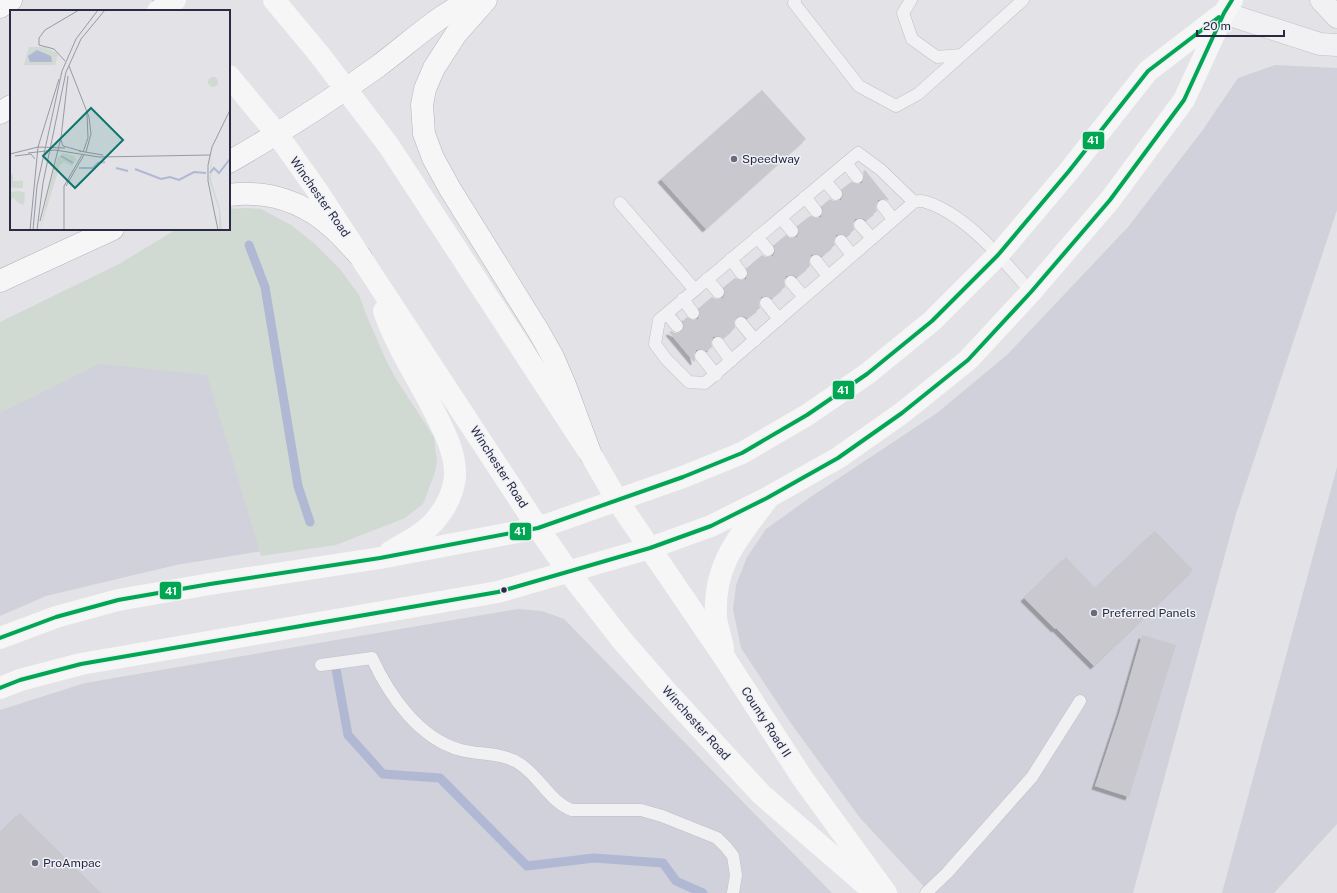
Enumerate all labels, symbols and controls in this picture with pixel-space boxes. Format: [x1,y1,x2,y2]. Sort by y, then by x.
inset map [10,10,230,230]
scale bar [1197,12,1284,38]
text: 20 m [1203,19,1231,33]
line badge: 41 [1082,131,1105,150]
text: 41 [1087,134,1099,146]
place label: Speedway [742,152,801,166]
street label: Winchester Road [287,154,353,240]
marker: Speedway [729,154,739,164]
line badge: 41 [832,380,855,400]
text: 41 [837,384,849,396]
street label: Winchester Road [467,423,531,511]
line badge: 41 [509,522,532,541]
text: 41 [514,525,526,537]
line badge: 41 [159,581,182,600]
text: 41 [165,585,177,597]
unlabelled marker [499,585,509,595]
place label: Preferred Panels [1102,606,1196,620]
marker: Preferred Panels [1089,608,1099,618]
street label: Winchester Road [659,683,733,763]
street label: County Road II [738,684,794,760]
place label: ProAmpac [43,856,101,870]
marker: ProAmpac [30,858,40,868]

